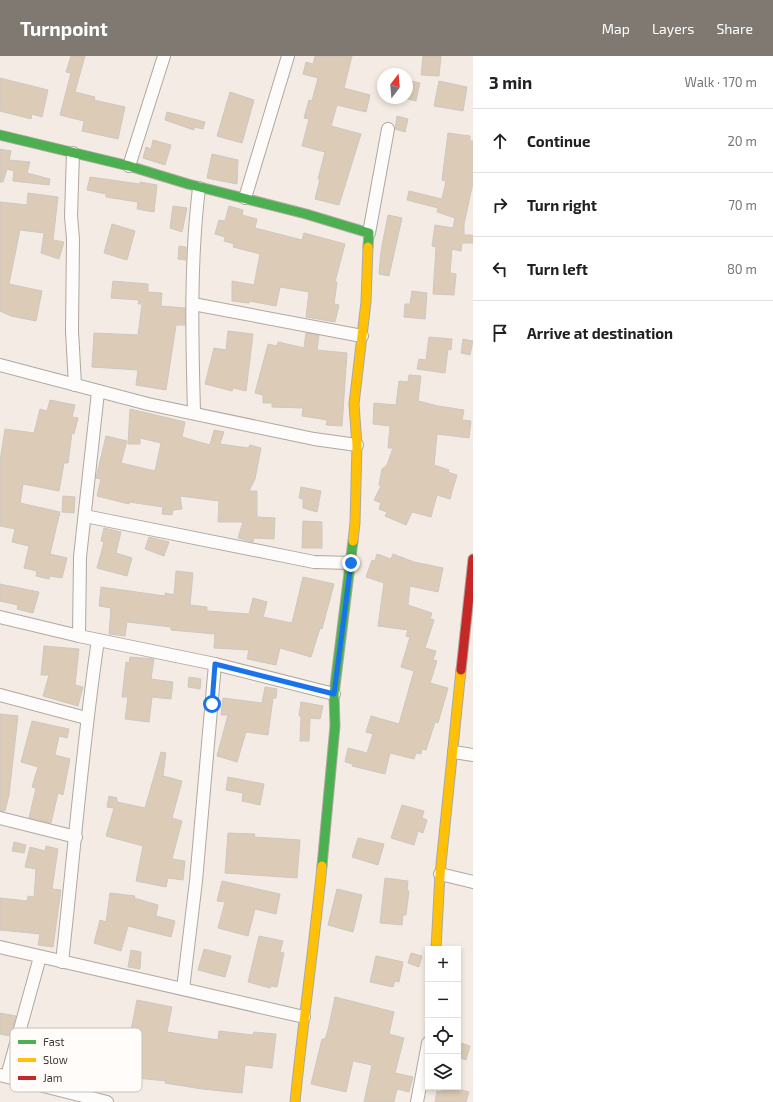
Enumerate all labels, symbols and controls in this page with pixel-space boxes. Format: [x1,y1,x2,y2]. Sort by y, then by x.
text: Turnpoint [20,17,108,40]
text: Map [602,20,630,37]
text: Layers [652,20,694,37]
text: Share [716,20,753,37]
north arrow [377,68,413,104]
text: 3 min [489,72,532,92]
text: Walk · 170 m [685,74,757,90]
icon: ahead [489,130,511,152]
text: Continue [527,132,590,150]
text: 20 m [728,133,757,149]
icon: right [489,194,511,216]
text: Turn right [527,196,597,214]
text: 70 m [728,197,757,213]
icon: left [489,258,511,280]
text: Turn left [527,260,588,278]
text: 80 m [727,261,757,277]
icon: arrive [489,322,511,344]
text: Arrive at destination [527,324,673,342]
route end [342,554,360,572]
route start [203,695,221,713]
map controls [425,946,461,1090]
button: + [425,946,461,982]
button: − [425,982,461,1018]
button: locate [425,1018,461,1054]
legend [10,1028,142,1092]
text: Fast [43,1035,65,1048]
text: Slow [43,1053,68,1066]
button: layers [425,1054,461,1090]
text: Jam [43,1071,62,1084]

